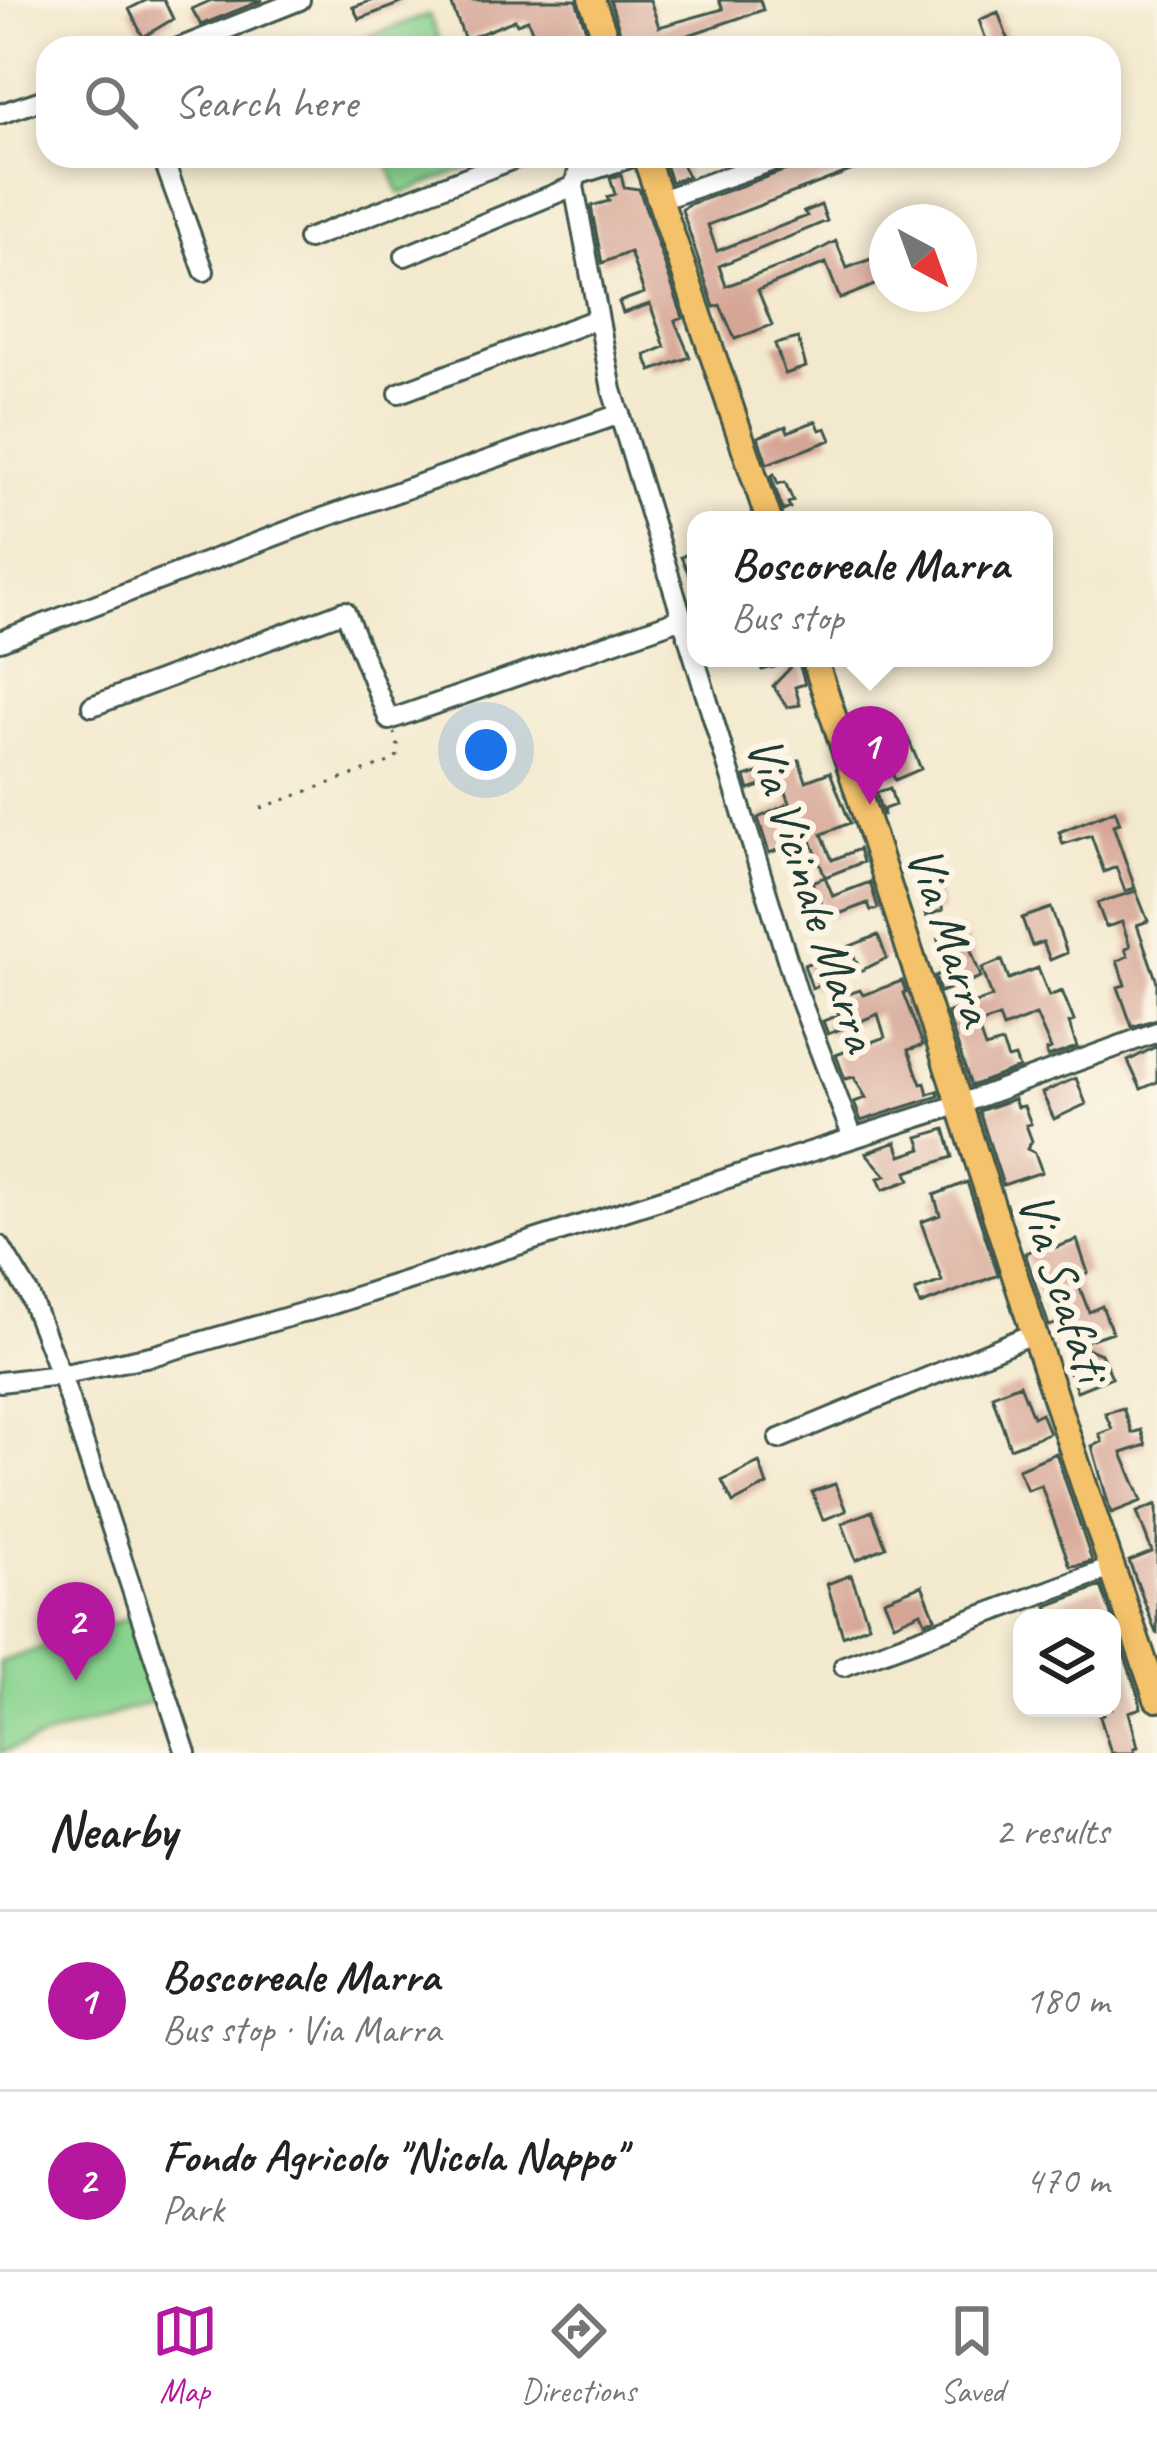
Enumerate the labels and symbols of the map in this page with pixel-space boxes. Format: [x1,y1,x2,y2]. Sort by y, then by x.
north arrow [869,204,977,312]
pin: 1 [831,706,909,805]
your location [456,720,516,780]
street label: Via Vicinale Marra [732,728,895,1062]
street label: Via Marra [892,838,1011,1036]
street label: Via Scafati [1004,1184,1126,1394]
pin: 2 [37,1582,115,1681]

